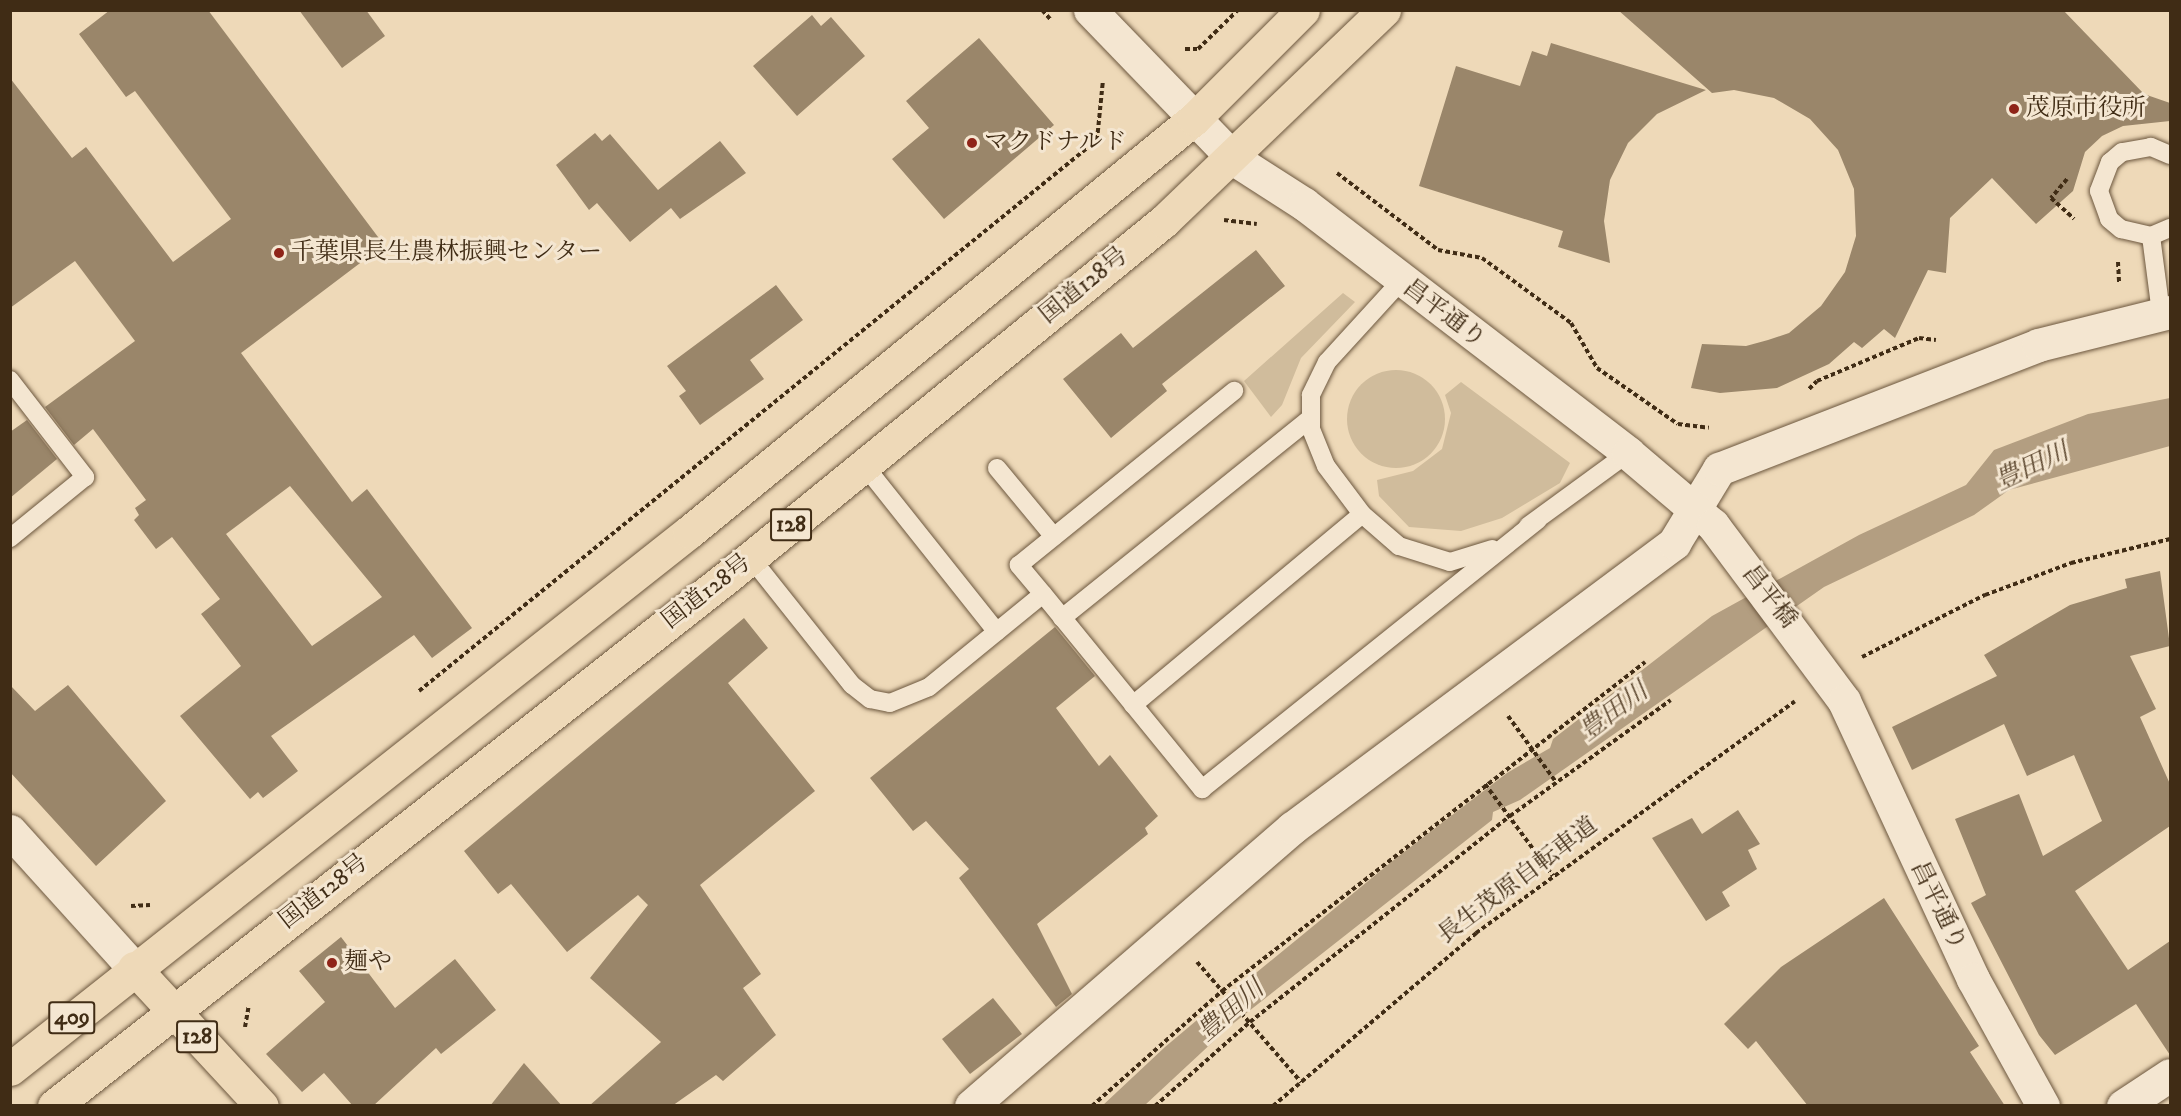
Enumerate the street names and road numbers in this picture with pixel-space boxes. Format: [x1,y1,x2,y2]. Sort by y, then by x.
street label: 国道128号 [1034,242,1134,330]
street label: 昌平通り [1397,274,1491,354]
road number: 128 [770,506,812,544]
street label: 国道128号 [657,548,757,636]
street label: 昌平橋 [1735,560,1803,634]
street label: 長生茂原自転車道 [1433,812,1603,950]
street label: 国道128号 [274,848,374,936]
street label: 昌平通り [1904,857,1972,955]
road number: 409 [48,999,96,1037]
road number: 128 [176,1018,218,1056]

